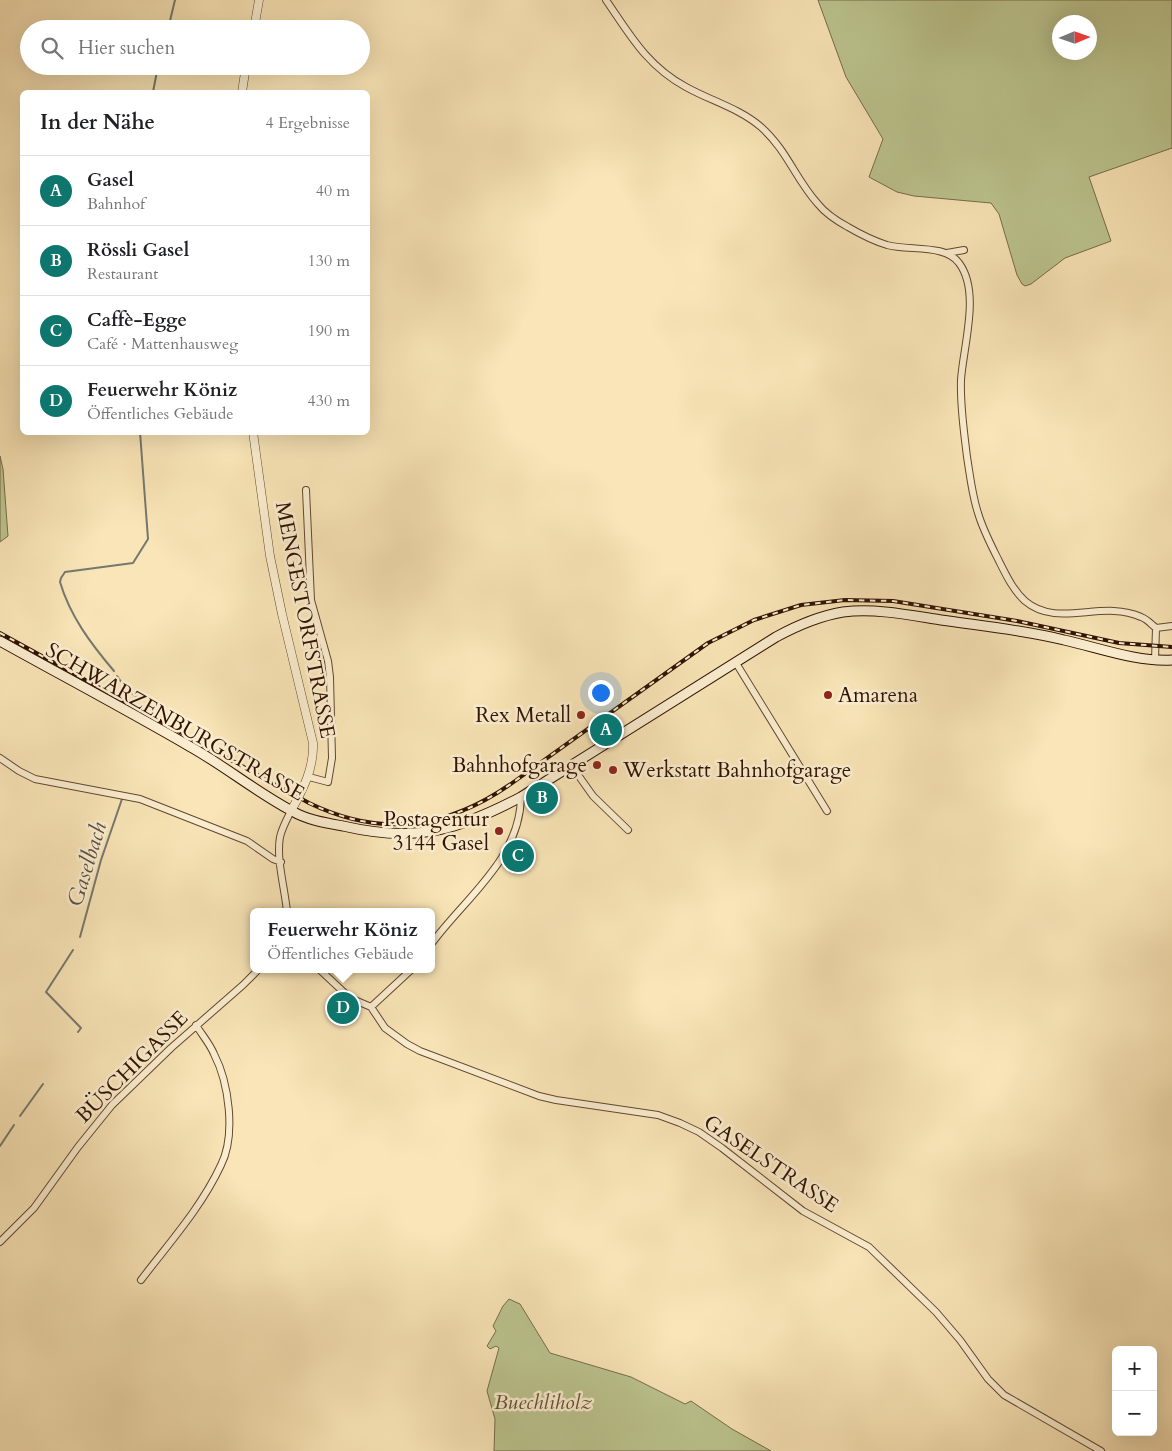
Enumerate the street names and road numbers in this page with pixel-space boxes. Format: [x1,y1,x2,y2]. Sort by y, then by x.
street label: MENGESTORFSTRASSE [268,499,342,741]
street label: SCHWARZENBURGSTRASSE [40,636,310,808]
street label: BÜSCHIGASSE [69,1004,195,1130]
street label: GASELSTRASSE [698,1108,844,1220]

